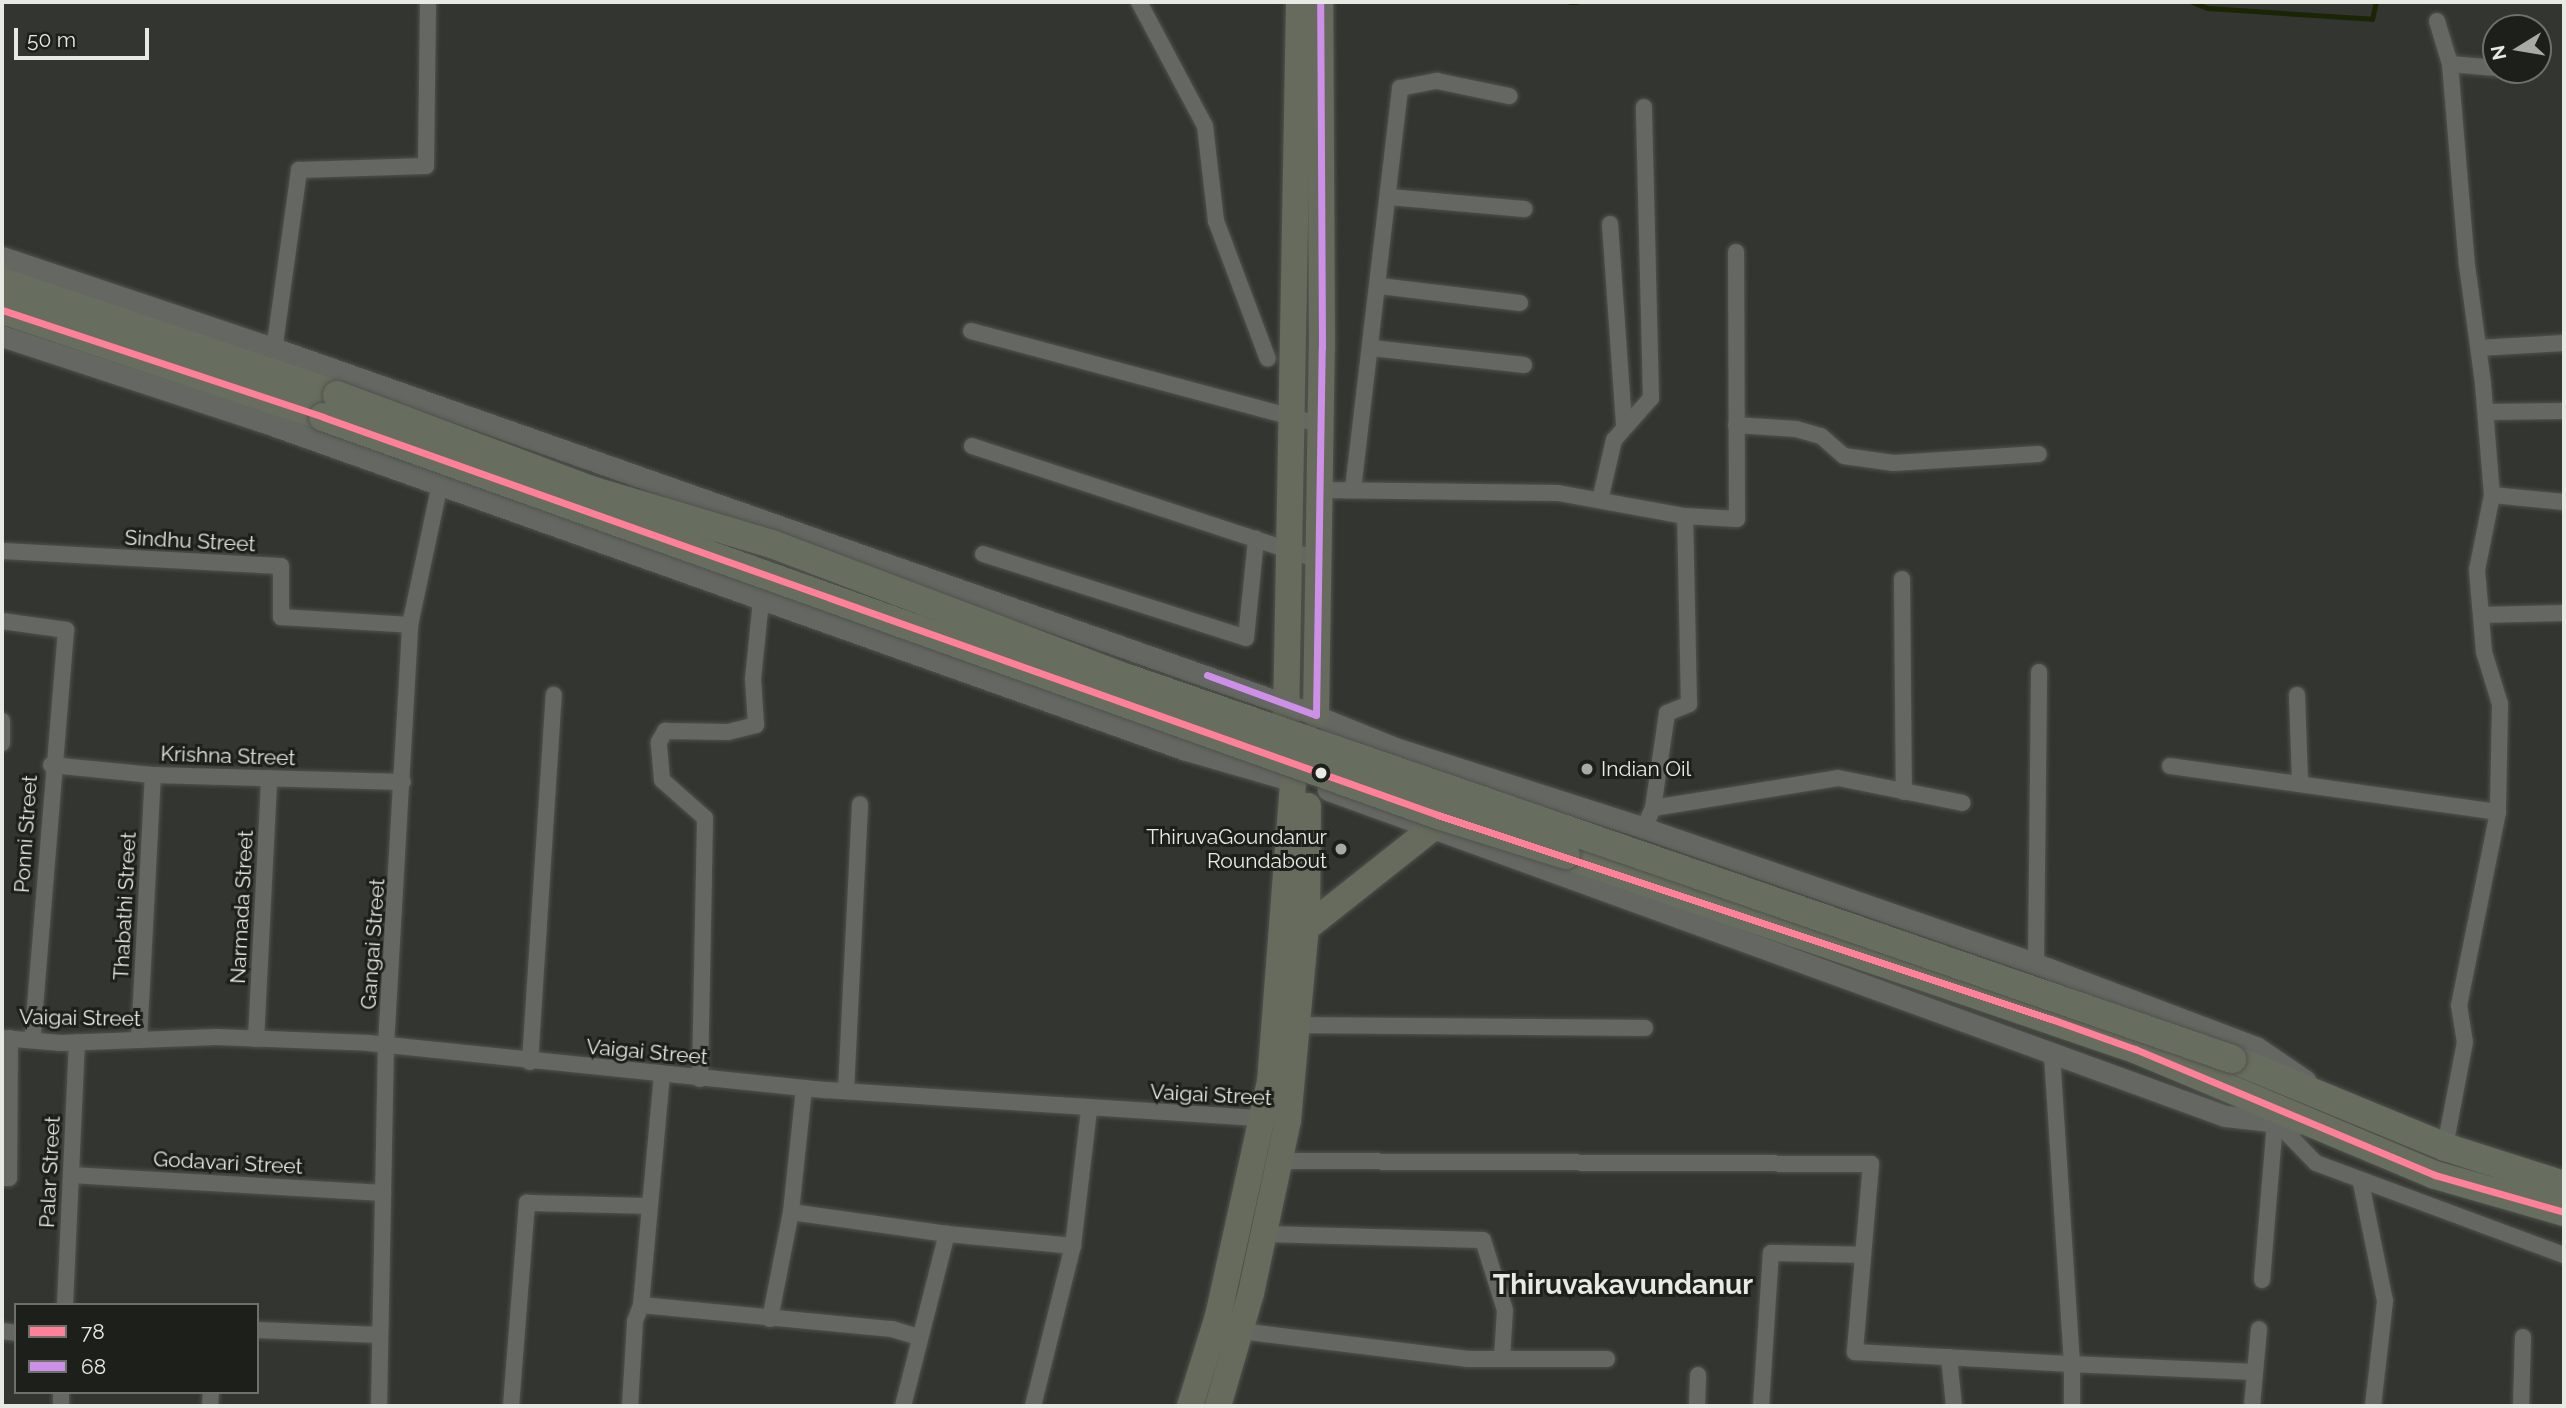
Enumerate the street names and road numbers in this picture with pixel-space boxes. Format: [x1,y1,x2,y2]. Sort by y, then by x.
street label: Sindhu Street [124,525,256,557]
street label: Krishna Street [160,741,296,771]
street label: Ponni Street [9,774,43,894]
street label: Narmada Street [225,830,259,984]
street label: Thabathi Street [109,831,141,981]
street label: Gangai Street [356,878,390,1010]
street label: Vaigai Street [19,1004,141,1032]
street label: Vaigai Street [585,1034,709,1070]
street label: Vaigai Street [1150,1079,1272,1111]
street label: Palar Street [34,1115,66,1229]
street label: Godavari Street [153,1147,303,1179]

